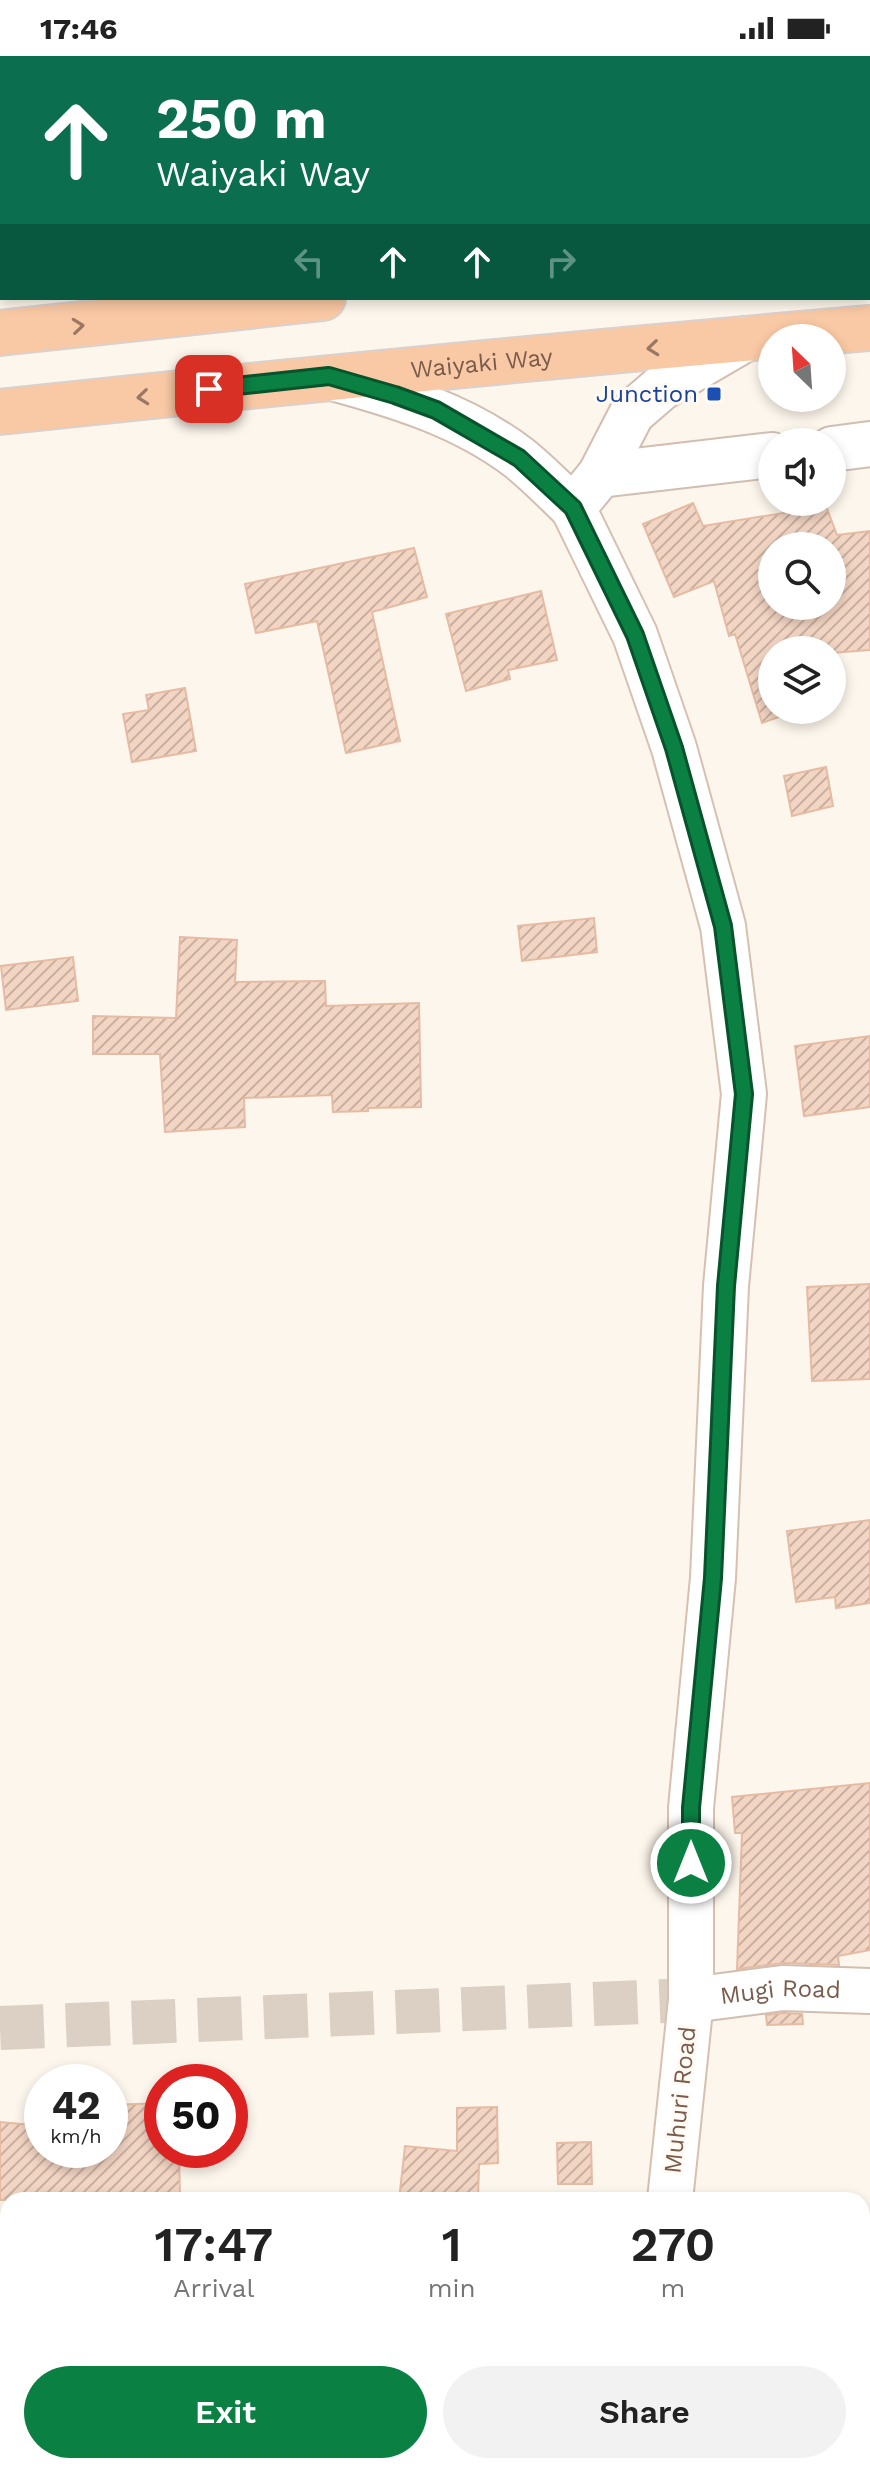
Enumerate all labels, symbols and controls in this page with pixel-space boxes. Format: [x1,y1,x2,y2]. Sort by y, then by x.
text: 17:46 [40,11,118,46]
text: 250 m [156,86,327,152]
icon: ahead [24,88,128,192]
text: Waiyaki Way [156,153,370,195]
icon: left [287,240,331,284]
icon: ahead [371,240,415,284]
icon: ahead [455,240,499,284]
icon: right [539,240,583,284]
one-way arrow [72,317,85,334]
north arrow [758,324,846,412]
map controls [758,324,846,724]
one-way arrow [646,339,659,356]
street label: Waiyaki Way [409,343,555,384]
pin [175,355,243,423]
icon: arrive [187,367,231,411]
place label: Junction [596,380,698,408]
marker: Junction [705,385,723,403]
one-way arrow [136,388,149,405]
button: sound [758,428,846,516]
button: search [758,532,846,620]
button: layers [758,636,846,724]
position arrow [649,1821,733,1905]
street label: Mugi Road [718,1974,841,2010]
street label: Muhuri Road [658,2025,702,2175]
speed limit sign: 50 [144,2064,248,2168]
text: 42 [51,2082,101,2129]
text: km/h [50,2124,102,2148]
text: 17:47 [155,2216,273,2273]
text: 1 [442,2216,462,2273]
text: 270 [630,2216,715,2273]
text: Arrival [173,2273,254,2303]
text: min [428,2273,476,2303]
text: m [660,2273,685,2303]
button: Exit [24,2366,427,2458]
button: Share [443,2366,846,2458]

